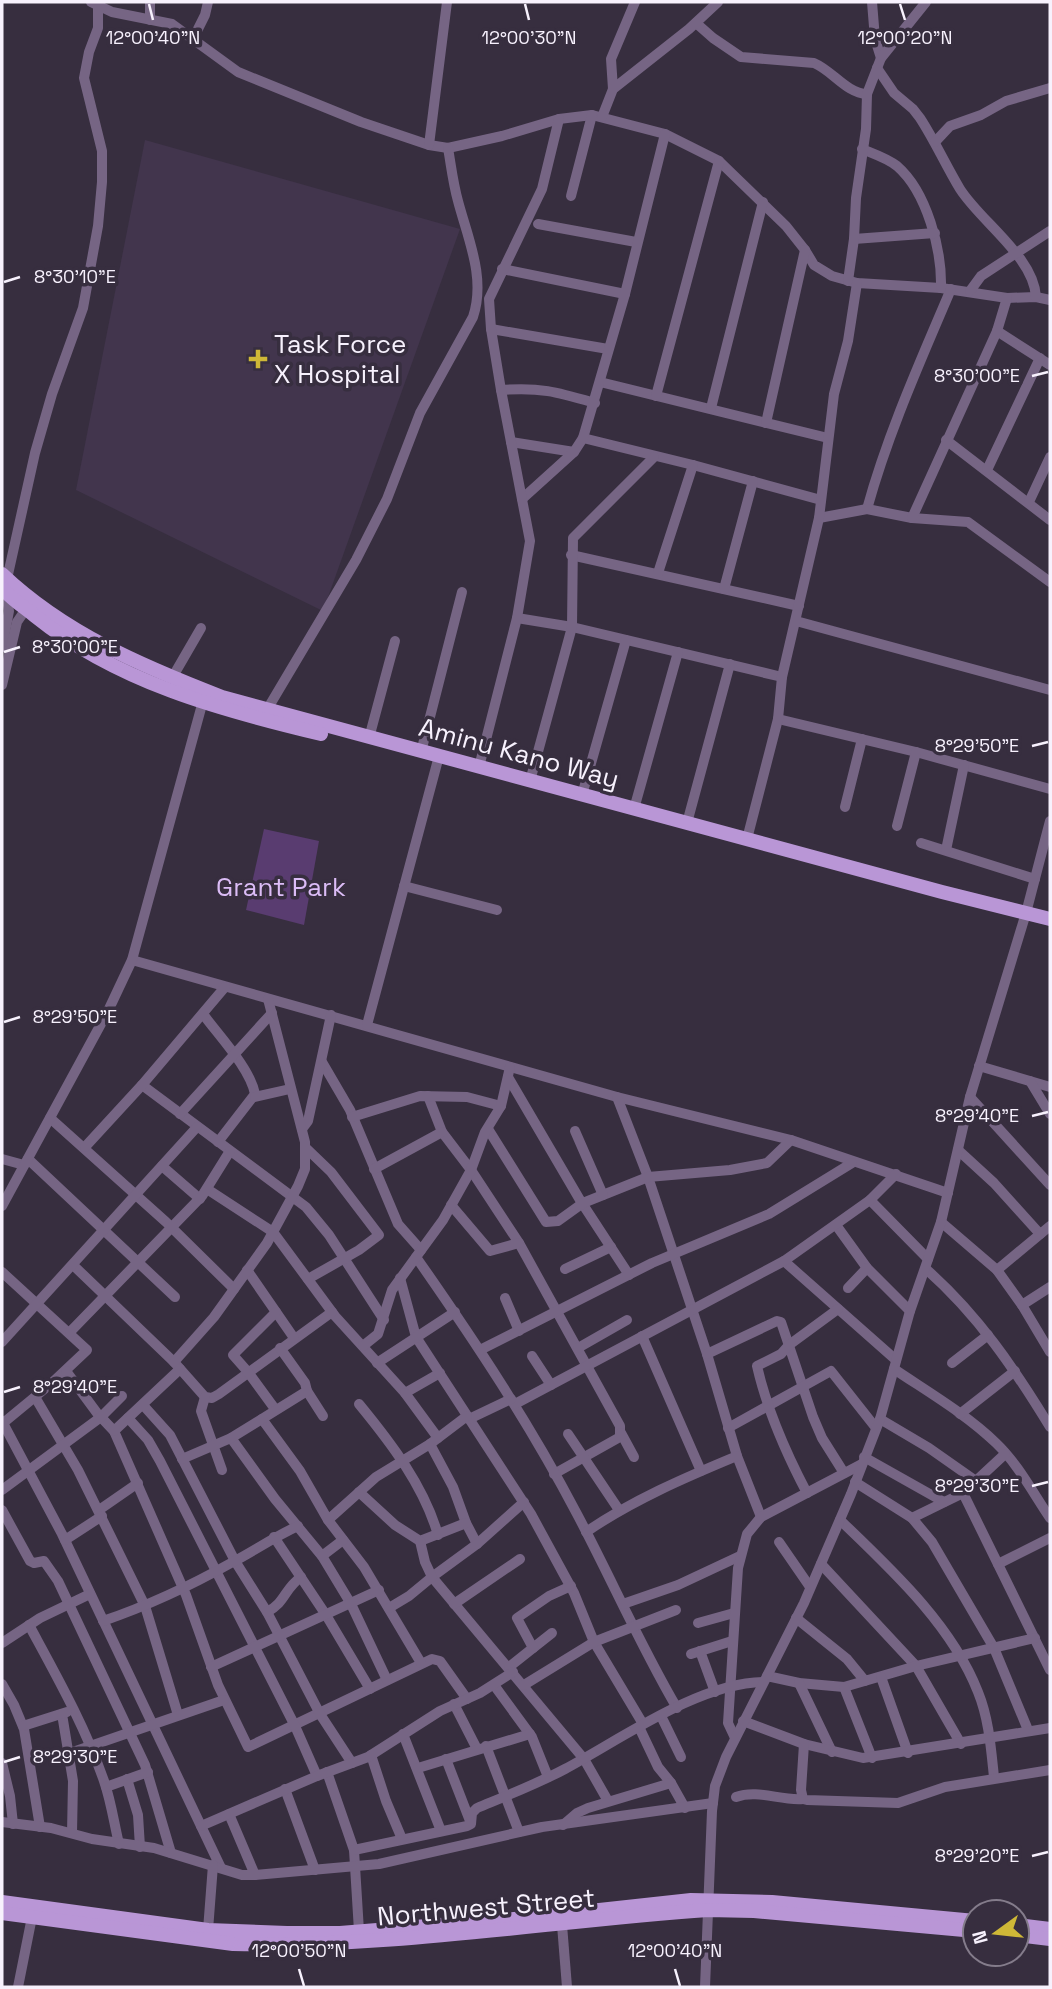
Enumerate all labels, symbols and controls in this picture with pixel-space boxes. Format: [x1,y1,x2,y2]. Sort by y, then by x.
text: 12°00'40"N [106,26,200,49]
text: 12°00'30"N [482,26,576,49]
text: 12°00'20"N [858,26,952,49]
text: 8°30'10"E [34,265,116,288]
place label: Task Force X Hospital [274,327,406,391]
marker: Task Force X Hospital [248,349,268,369]
text: 8°30'00"E [934,364,1020,387]
text: 8°30'00"E [32,635,118,658]
street label: Aminu Kano Way [415,710,623,796]
text: 8°29'50"E [935,734,1019,757]
park label: Grant Park [216,870,346,904]
text: 8°29'50"E [33,1005,117,1028]
text: 8°29'40"E [935,1104,1019,1127]
text: 8°29'40"E [33,1375,117,1398]
text: 8°29'30"E [935,1474,1019,1497]
text: 8°29'30"E [33,1745,117,1768]
text: 8°29'20"E [935,1844,1019,1867]
street label: Northwest Street [376,1881,596,1933]
north arrow [961,1898,1031,1968]
text: N [966,1928,994,1947]
text: 12°00'50"N [252,1939,346,1962]
text: 12°00'40"N [628,1939,722,1962]

